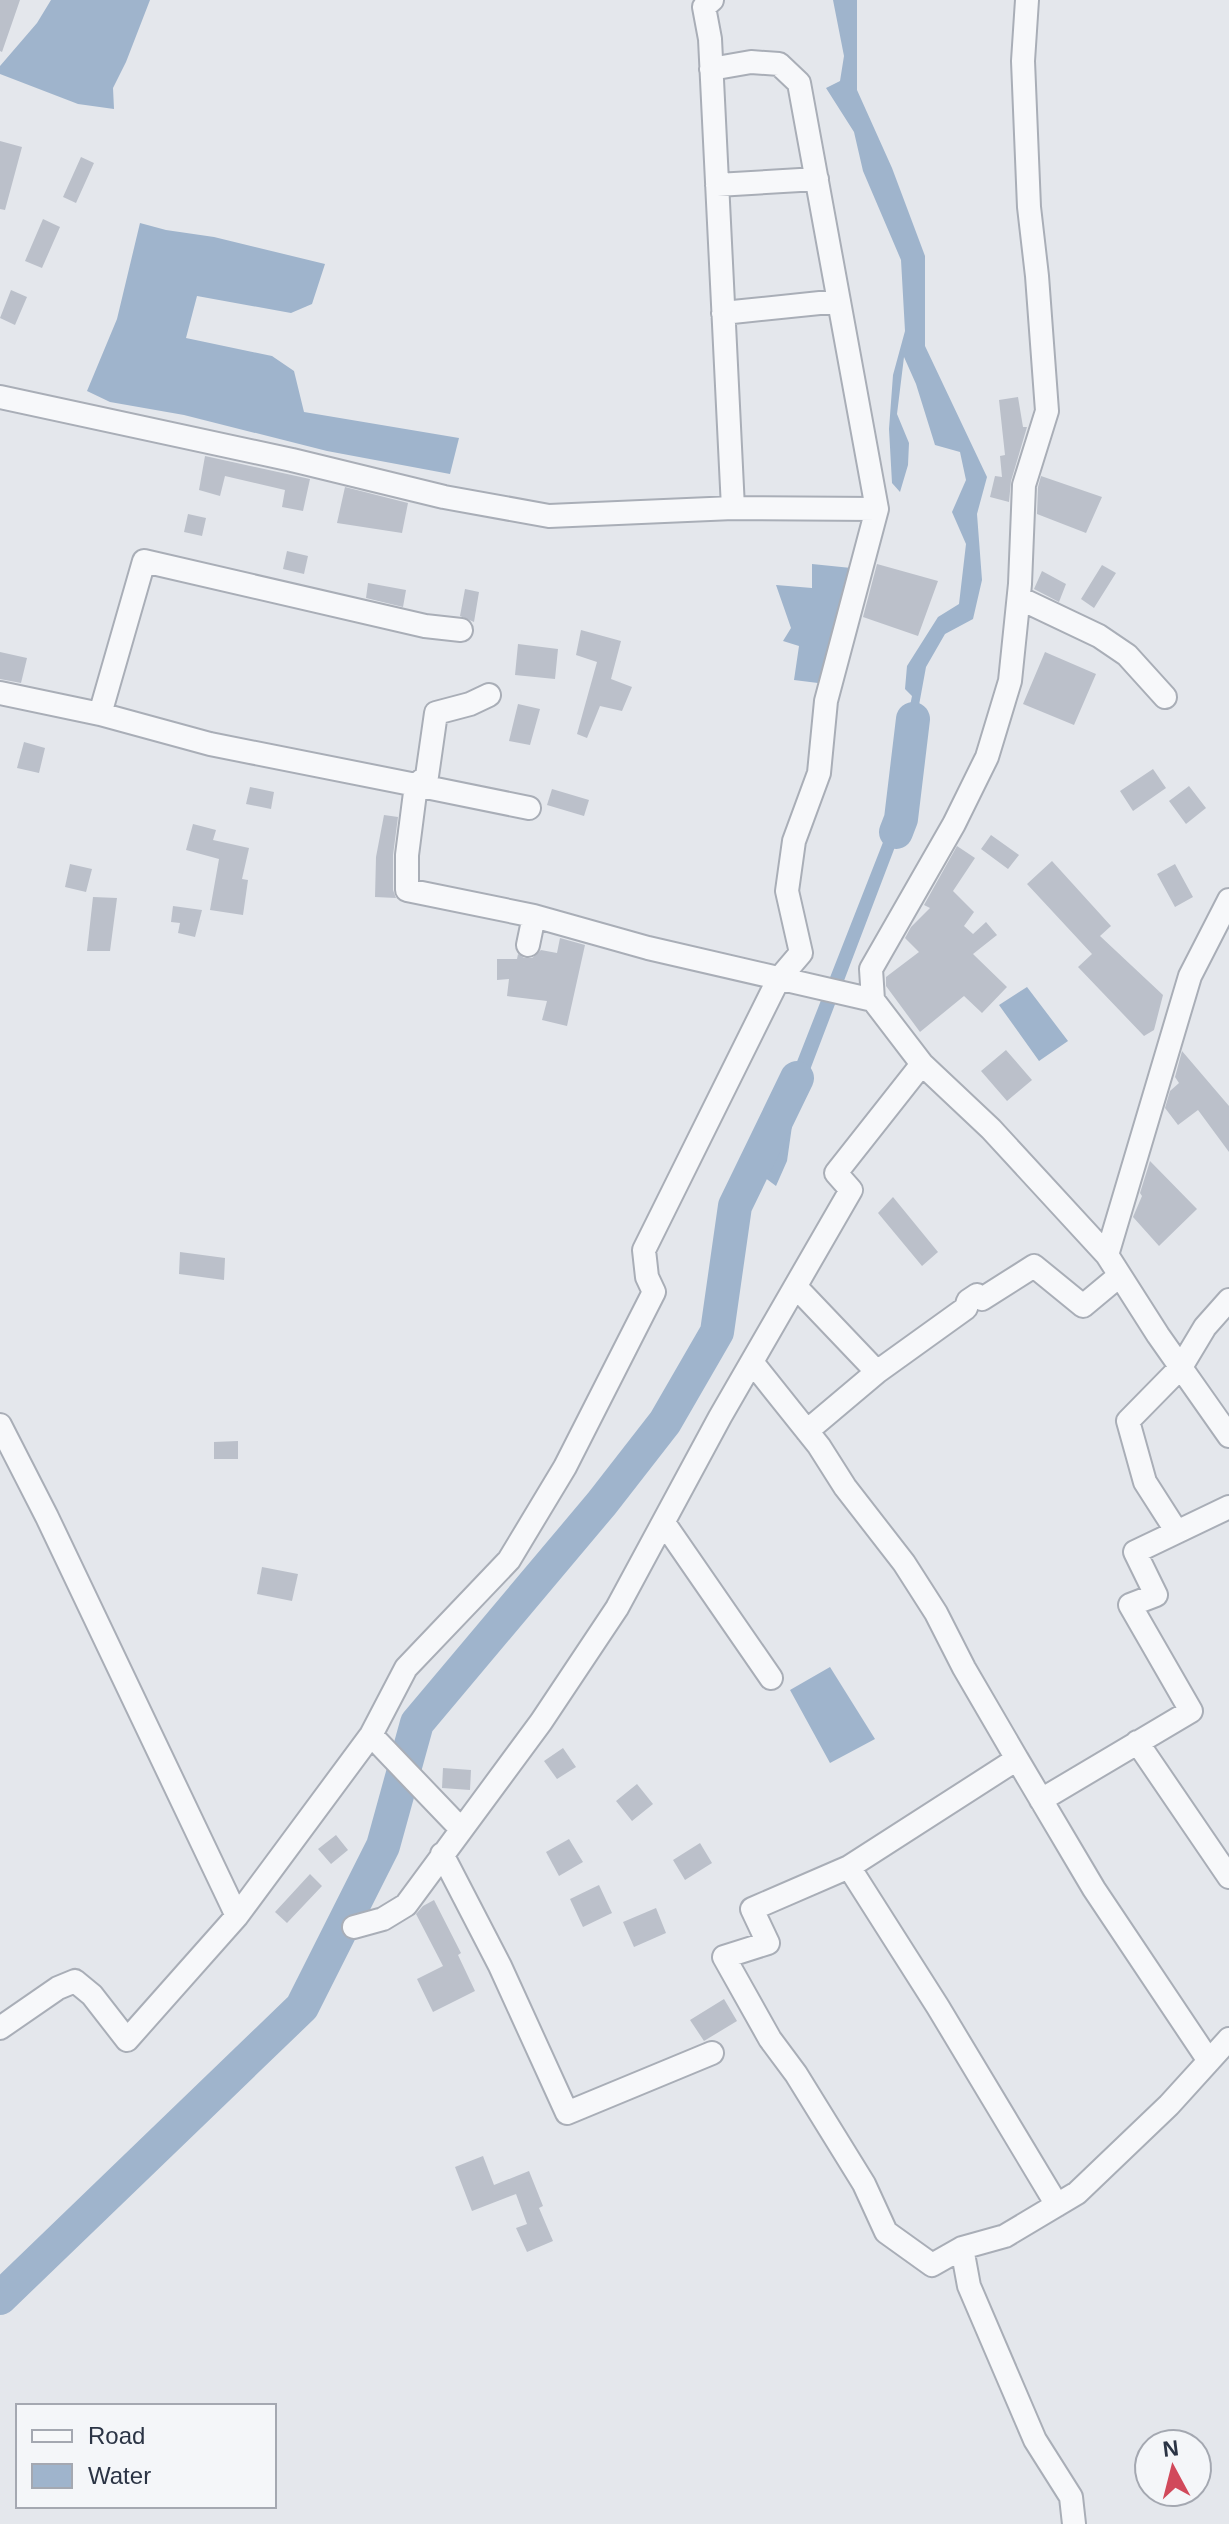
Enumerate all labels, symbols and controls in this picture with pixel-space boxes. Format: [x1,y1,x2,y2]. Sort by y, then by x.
legend [16,2404,276,2508]
text: Road [88,2422,145,2449]
north arrow [1133,2428,1213,2508]
text: N [1161,2435,1180,2462]
text: Water [88,2462,151,2489]

